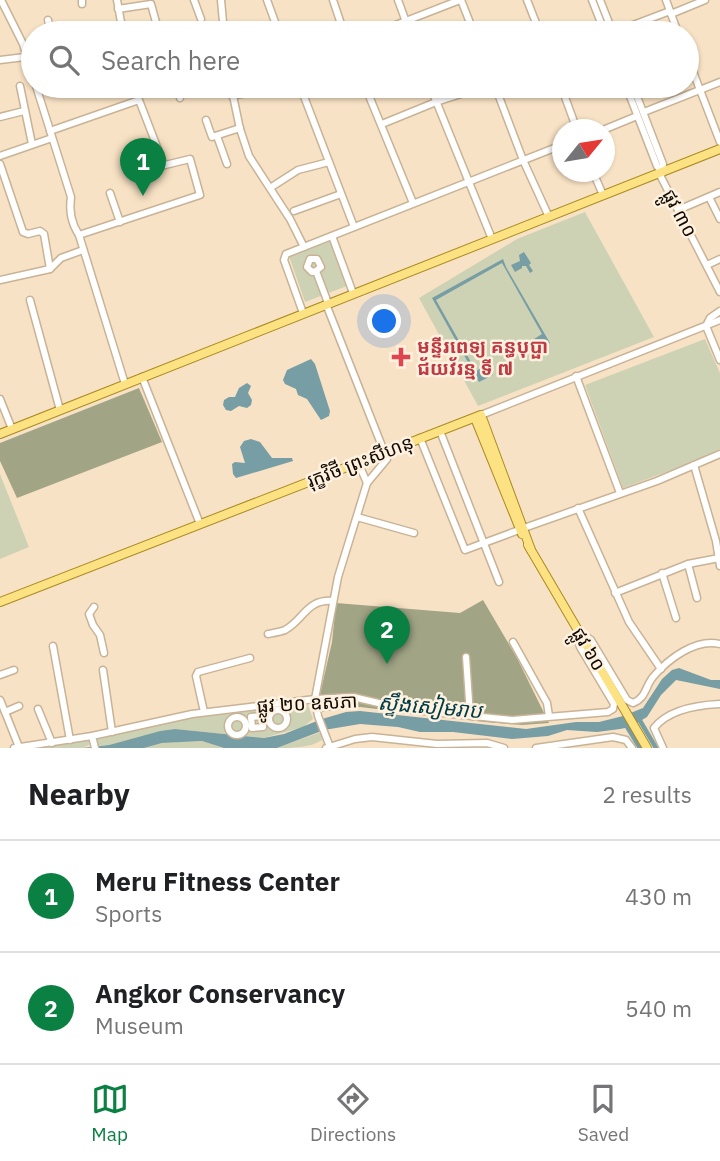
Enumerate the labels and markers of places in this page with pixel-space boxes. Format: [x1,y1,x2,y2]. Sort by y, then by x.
pin: 1 [120,138,166,196]
place label: មន្ទីរពេទ្យ គន្ធបុប្ផា ជ័យវ័រន្ម ទី ៧ [417,334,548,380]
marker: មន្ទីរពេទ្យ គន្ធបុប្ផា ជ័យវ័រន្ម ទី ៧ [391,347,411,367]
pin: 2 [364,606,410,664]

